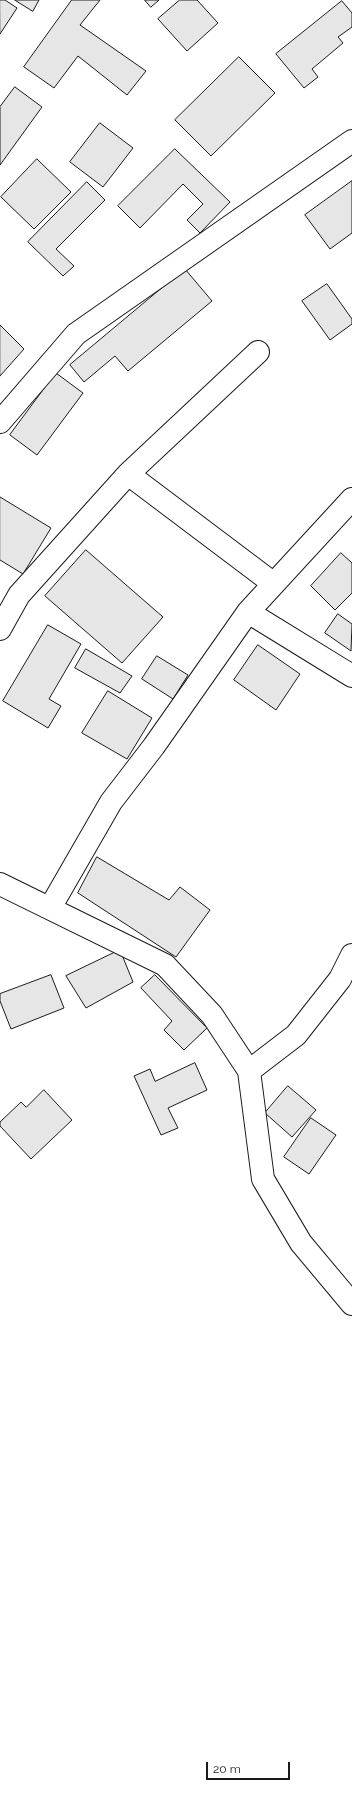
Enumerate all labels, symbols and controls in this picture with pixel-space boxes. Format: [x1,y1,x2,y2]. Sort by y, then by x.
scale bar [208,1754,292,1780]
text: 20 m [213,1762,241,1776]

